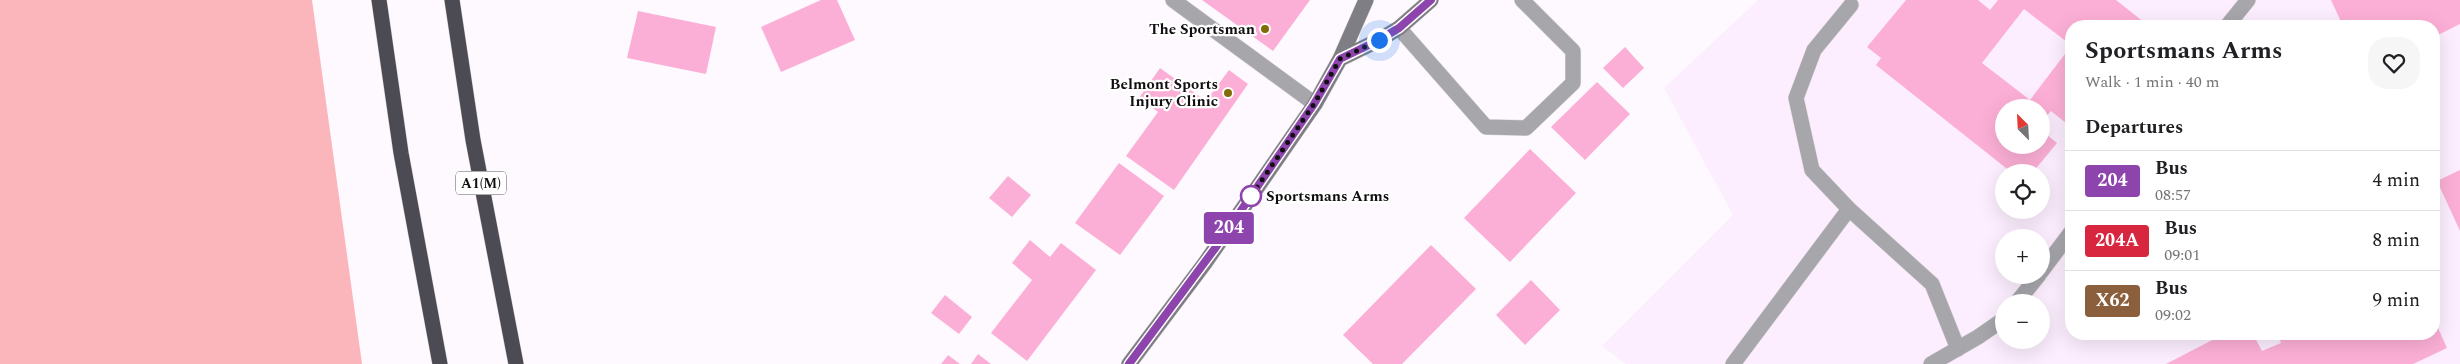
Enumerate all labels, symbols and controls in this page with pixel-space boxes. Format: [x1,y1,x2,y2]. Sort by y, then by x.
place label: The Sportsman [1149,18,1255,41]
marker: The Sportsman [1259,23,1271,35]
your location [1367,28,1392,53]
text: Sportsmans Arms [2085,33,2282,69]
button: heart [2368,37,2420,89]
text: Walk · 1 min · 40 m [2085,70,2220,94]
place label: Belmont Sports Injury Clinic [1110,73,1218,113]
marker: Belmont Sports Injury Clinic [1222,87,1234,99]
north arrow [1995,99,2050,154]
map controls [1995,99,2050,349]
text: Departures [2085,113,2183,142]
text: Bus [2155,154,2188,183]
button: locate [1995,164,2050,219]
text: 4 min [2372,166,2420,195]
text: 204 [2097,167,2128,194]
road number: A1(M) [456,172,506,194]
text: 08:57 [2155,183,2191,207]
marker: Sportsmans Arms [1240,185,1262,207]
place label: Sportsmans Arms [1266,185,1389,208]
line badge: 204 [1200,212,1258,244]
text: 204 [1214,214,1244,241]
text: Bus [2164,214,2197,243]
text: 8 min [2372,226,2420,255]
text: 204A [2095,227,2139,254]
button: + [1995,229,2050,284]
text: 09:01 [2164,243,2200,267]
text: Bus [2155,274,2188,303]
text: 9 min [2372,286,2420,315]
text: X62 [2095,287,2130,314]
button: − [1995,294,2050,349]
text: 09:02 [2155,303,2191,327]

